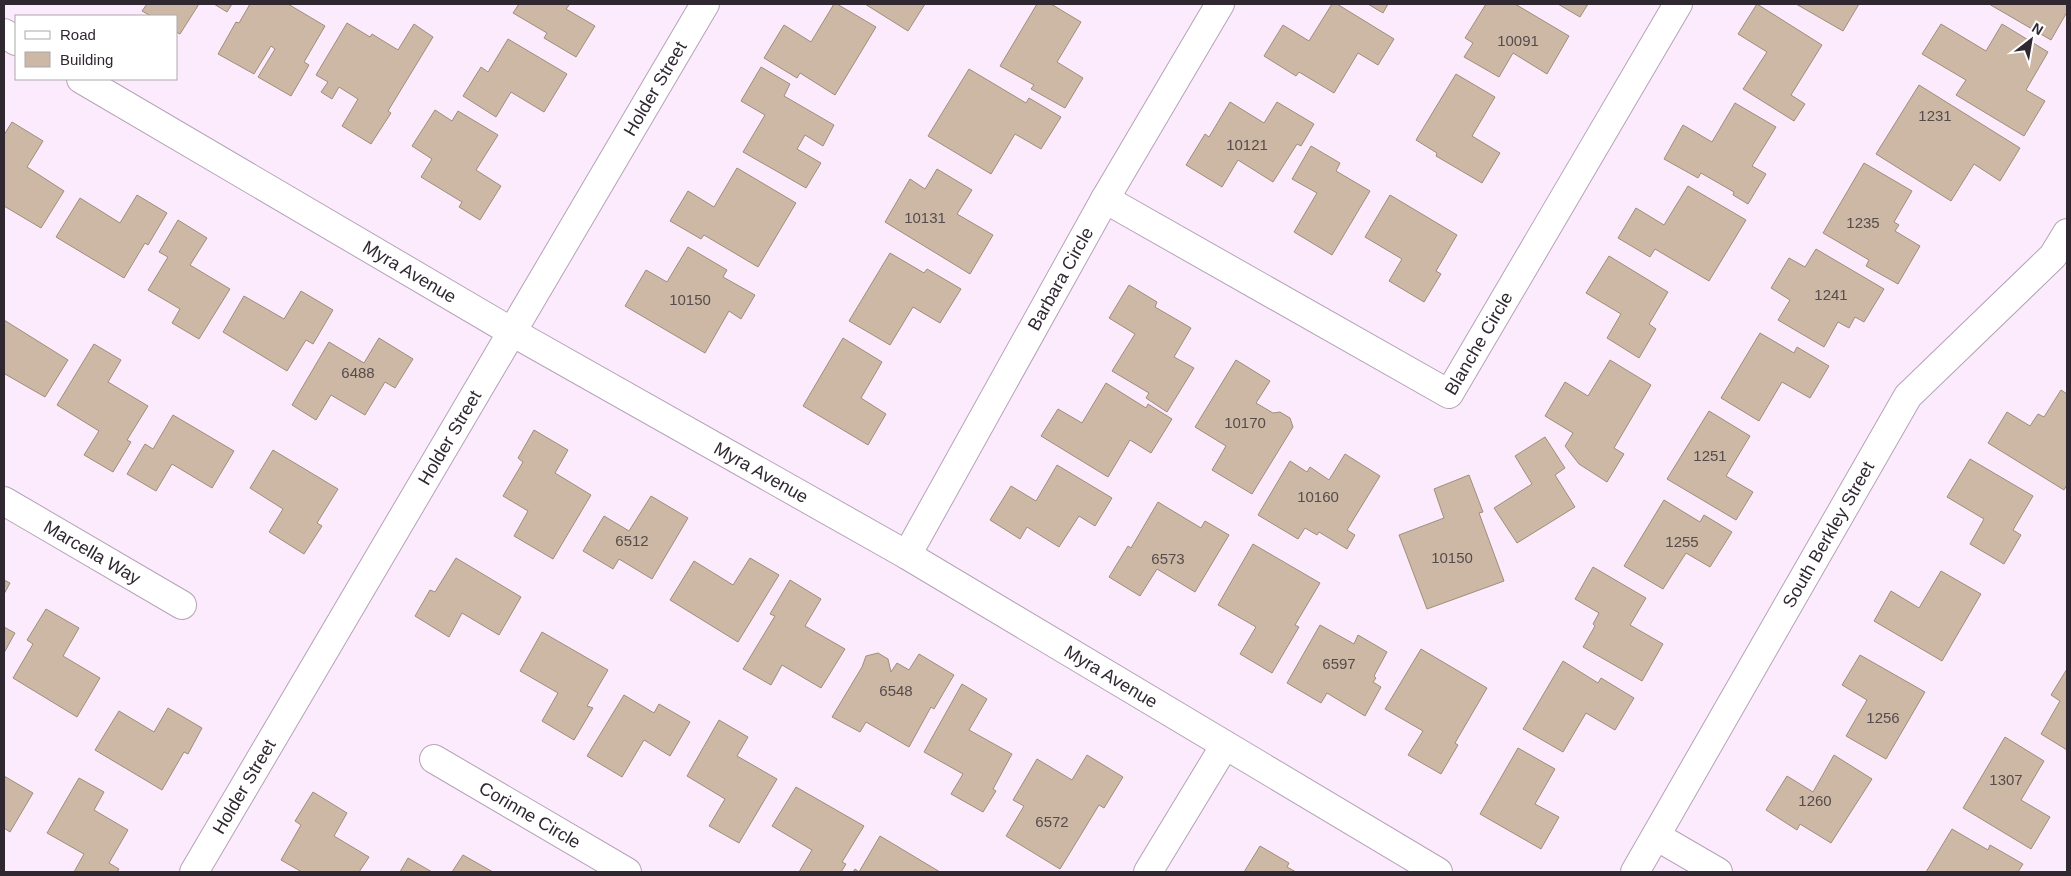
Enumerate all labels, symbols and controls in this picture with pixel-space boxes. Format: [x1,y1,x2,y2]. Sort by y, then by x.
legend [15,15,178,80]
north arrow [2006,15,2056,65]
text: N [2029,19,2046,38]
text: Road [60,26,96,43]
house number: 10091 [1497,32,1539,49]
street label: Holder Street [620,38,691,139]
text: Building [60,51,113,68]
house number: 1231 [1918,107,1952,124]
house number: 10121 [1226,136,1268,153]
house number: 10131 [904,209,946,226]
house number: 1235 [1846,214,1880,231]
street label: Barbara Circle [1024,224,1097,334]
street label: Myra Avenue [359,237,460,307]
house number: 1241 [1814,286,1848,303]
street label: Blanche Circle [1441,288,1517,399]
house number: 10150 [669,291,711,308]
house number: 6488 [341,364,375,381]
street label: Holder Street [414,387,485,488]
house number: 10170 [1224,414,1266,431]
street label: Myra Avenue [711,438,812,507]
house number: 1251 [1693,447,1727,464]
street label: South Berkley Street [1779,458,1878,611]
house number: 10160 [1297,488,1339,505]
street label: Marcella Way [40,516,144,588]
house number: 6512 [615,532,649,549]
house number: 1255 [1665,533,1699,550]
house number: 10150 [1431,549,1473,566]
house number: 6573 [1151,550,1185,567]
street label: Myra Avenue [1061,641,1161,712]
house number: 6597 [1322,655,1356,672]
house number: 6548 [879,682,913,699]
house number: 1256 [1866,709,1900,726]
street label: Holder Street [209,736,280,837]
house number: 1307 [1989,771,2023,788]
street label: Corinne Circle [476,778,584,853]
house number: 1260 [1798,792,1832,809]
house number: 6572 [1035,813,1069,830]

